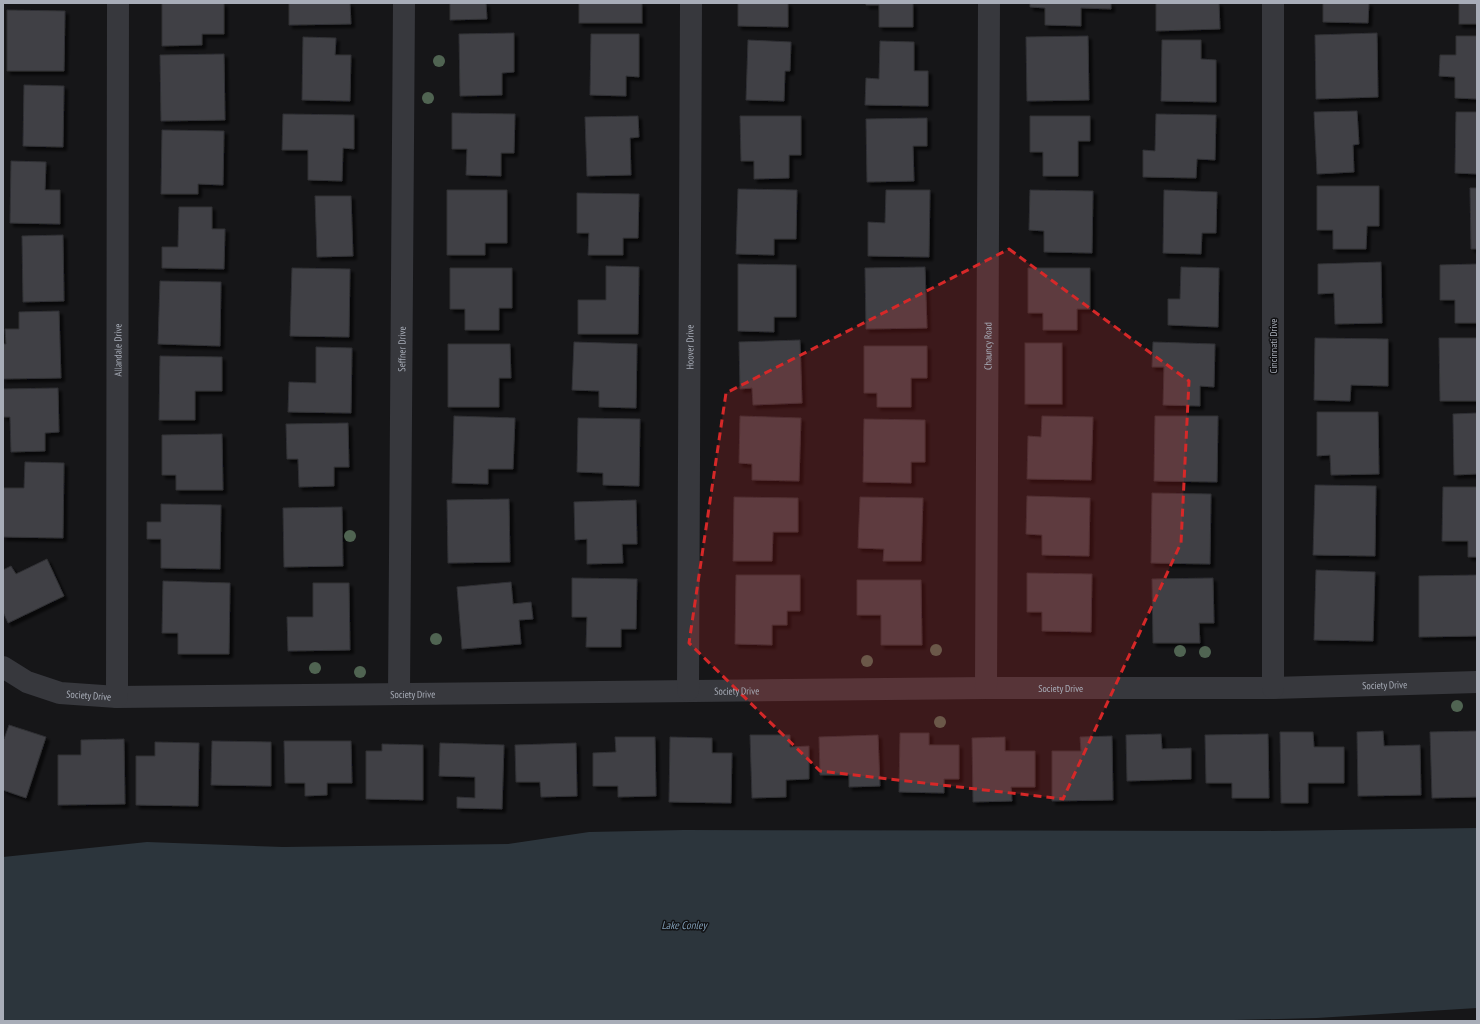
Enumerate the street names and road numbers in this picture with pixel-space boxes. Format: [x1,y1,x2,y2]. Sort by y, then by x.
street label: Cincinnati Drive [1267,319,1280,373]
street label: Chauncy Road [981,322,995,370]
street label: Allandale Drive [111,324,125,376]
street label: Hoover Drive [683,324,697,370]
street label: Seffner Drive [395,326,409,372]
street label: Society Drive [1362,678,1407,692]
street label: Society Drive [1038,682,1083,695]
street label: Society Drive [714,684,759,698]
street label: Society Drive [66,687,112,704]
street label: Society Drive [390,688,435,701]

